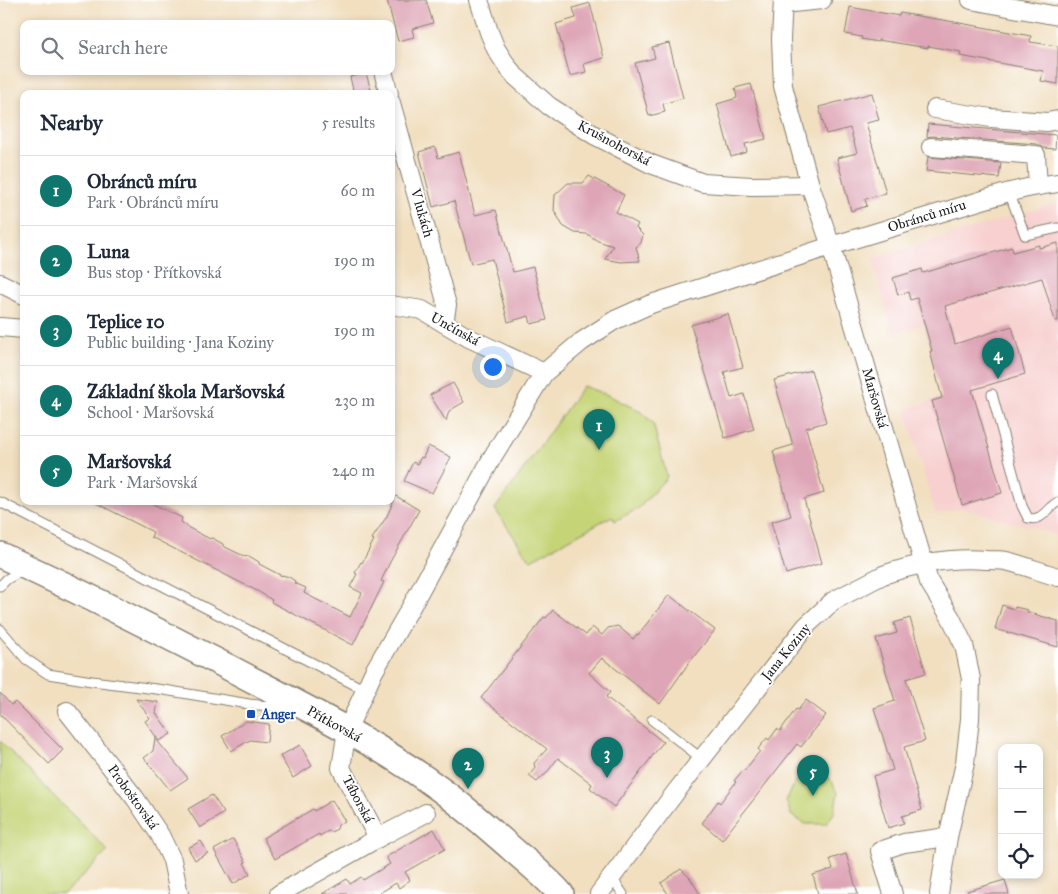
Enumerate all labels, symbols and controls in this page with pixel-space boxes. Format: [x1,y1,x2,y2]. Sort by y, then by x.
search box [20,20,395,75]
icon: search [38,34,66,62]
text: Search here [78,36,168,59]
text: Nearby [40,110,103,136]
text: 5 results [321,113,375,132]
street label: Krušnohorská [575,117,653,169]
text: Obránců míru [87,170,197,193]
text: 1 [53,181,59,200]
text: 60 m [341,181,375,200]
street label: V lukách [407,186,437,240]
text: Park · Obránců míru [87,193,219,212]
street label: Obránců míru [886,196,969,236]
text: Luna [87,240,129,263]
text: 2 [52,251,60,270]
text: 190 m [334,251,375,270]
text: Bus stop · Přítkovská [87,263,222,282]
street label: Unčínská [428,309,482,349]
text: Teplice 10 [87,310,165,333]
text: 3 [53,321,59,340]
text: 190 m [334,321,375,340]
text: Public building · Jana Koziny [87,333,274,352]
pin: 4 [982,338,1014,379]
your location [480,354,506,380]
street label: Maršovská [858,366,892,430]
text: Základní škola Maršovská [87,380,285,403]
text: 4 [52,391,60,410]
text: 230 m [335,391,375,410]
text: School · Maršovská [87,403,214,422]
pin: 1 [583,409,615,450]
text: Maršovská [87,450,171,473]
text: 5 [52,461,60,480]
text: 240 m [332,461,375,480]
text: Park · Maršovská [87,473,197,492]
street label: Jana Koziny [756,620,815,686]
street label: Přítkovská [304,702,364,746]
place label: Anger [260,706,296,724]
marker: Anger [245,708,257,720]
pin: 3 [591,737,623,778]
map controls [998,744,1043,879]
button: + [998,744,1043,789]
pin: 2 [452,748,484,789]
pin: 5 [797,755,829,796]
street label: Proboštovská [104,761,162,833]
street label: Táborská [338,772,378,826]
button: − [998,789,1043,834]
button: locate [998,834,1043,879]

